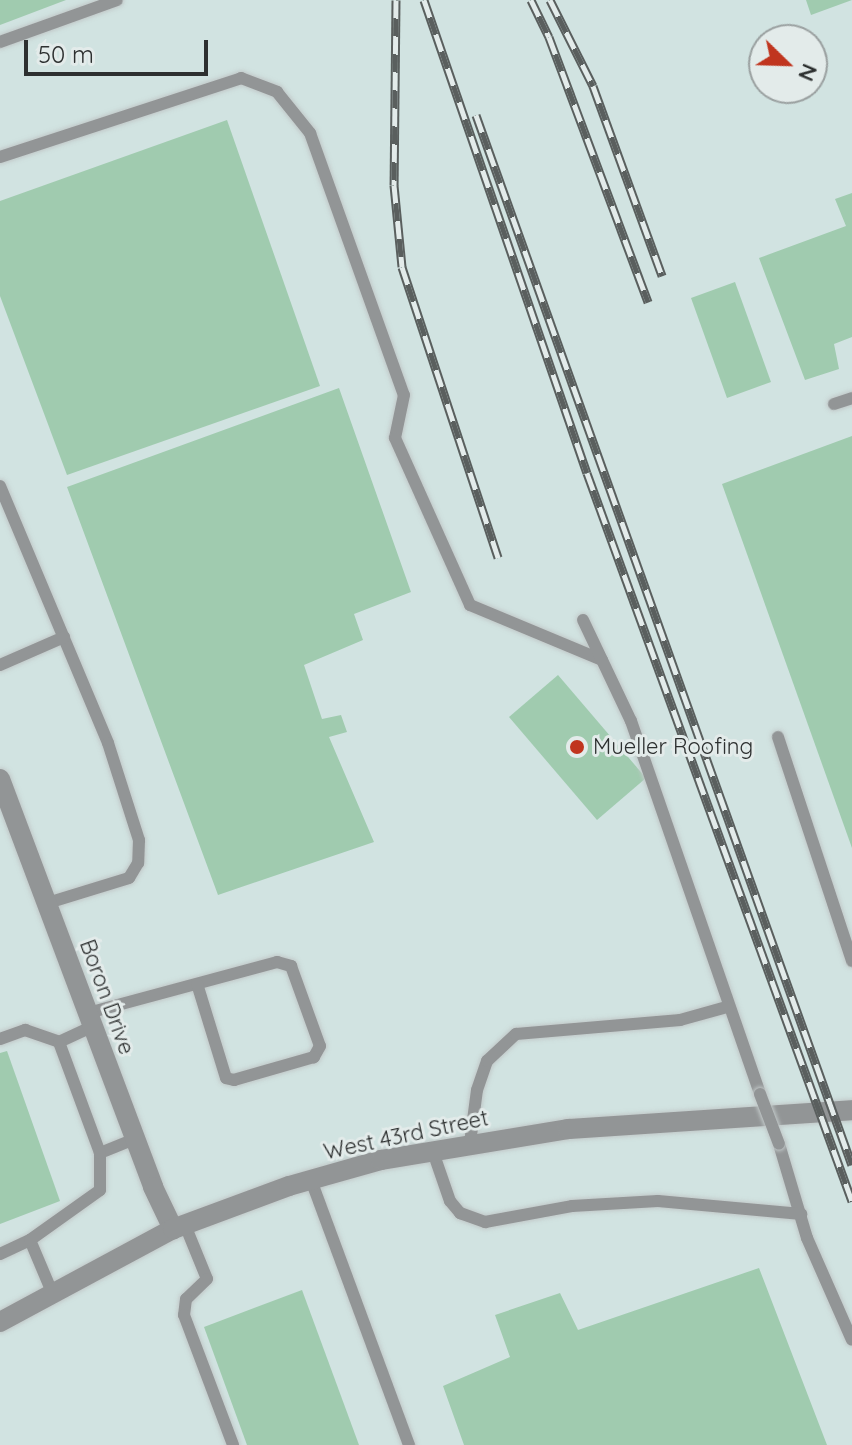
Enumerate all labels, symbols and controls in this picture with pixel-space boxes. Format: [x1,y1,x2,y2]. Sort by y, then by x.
scale bar [28,24,212,74]
north arrow [748,24,828,104]
text: 50 m [38,39,94,69]
text: N [792,60,824,86]
place label: Mueller Roofing [593,734,753,760]
marker: Mueller Roofing [568,738,586,756]
street label: Boron Drive [74,936,140,1058]
street label: West 43rd Street [321,1105,491,1165]

